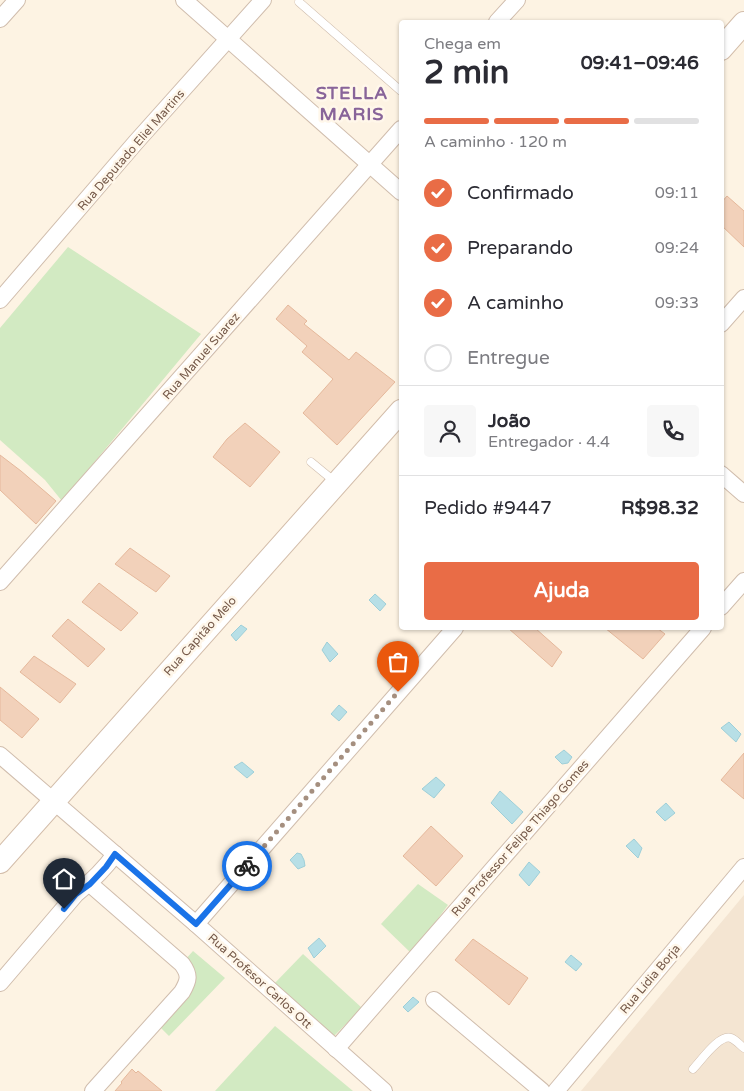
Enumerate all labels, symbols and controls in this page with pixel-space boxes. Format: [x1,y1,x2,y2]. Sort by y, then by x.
text: Chega em [424,34,501,54]
text: 09:41–09:46 [581,52,699,74]
text: 2 min [424,54,509,92]
district label: STELLA MARIS [316,82,388,125]
street label: Rua Deputado Eliel Martins [75,87,187,213]
text: A caminho · 120 m [424,132,567,152]
icon: check [424,179,452,207]
text: Confirmado [467,182,574,204]
text: 09:11 [655,183,699,203]
icon: check [424,234,452,262]
text: Preparando [467,237,573,259]
text: 09:24 [655,238,699,258]
icon: check [424,289,452,317]
text: A caminho [467,292,564,314]
text: 09:33 [655,293,699,313]
street label: Rua Manuel Suarez [160,310,242,402]
text: Entregue [467,347,550,369]
button: person [424,405,476,457]
button: phone [647,405,699,457]
text: João [488,410,531,432]
text: Entregador · 4.4 [488,432,610,452]
text: Pedido #9447 [424,497,552,519]
text: R$98.32 [621,497,699,519]
button: Ajuda [424,562,699,620]
street label: Rua Capitão Melo [161,594,239,678]
pin [377,641,419,692]
icon: bag [384,648,412,676]
street label: Rua Professor Felipe Thiago Gomes [448,757,592,919]
courier [222,841,272,891]
icon: bike [233,852,261,880]
pin [43,858,85,909]
icon: home [50,865,78,893]
street label: Rua Profesor Carlos Ott [205,931,315,1032]
street label: Rua Lídia Borja [617,942,683,1016]

